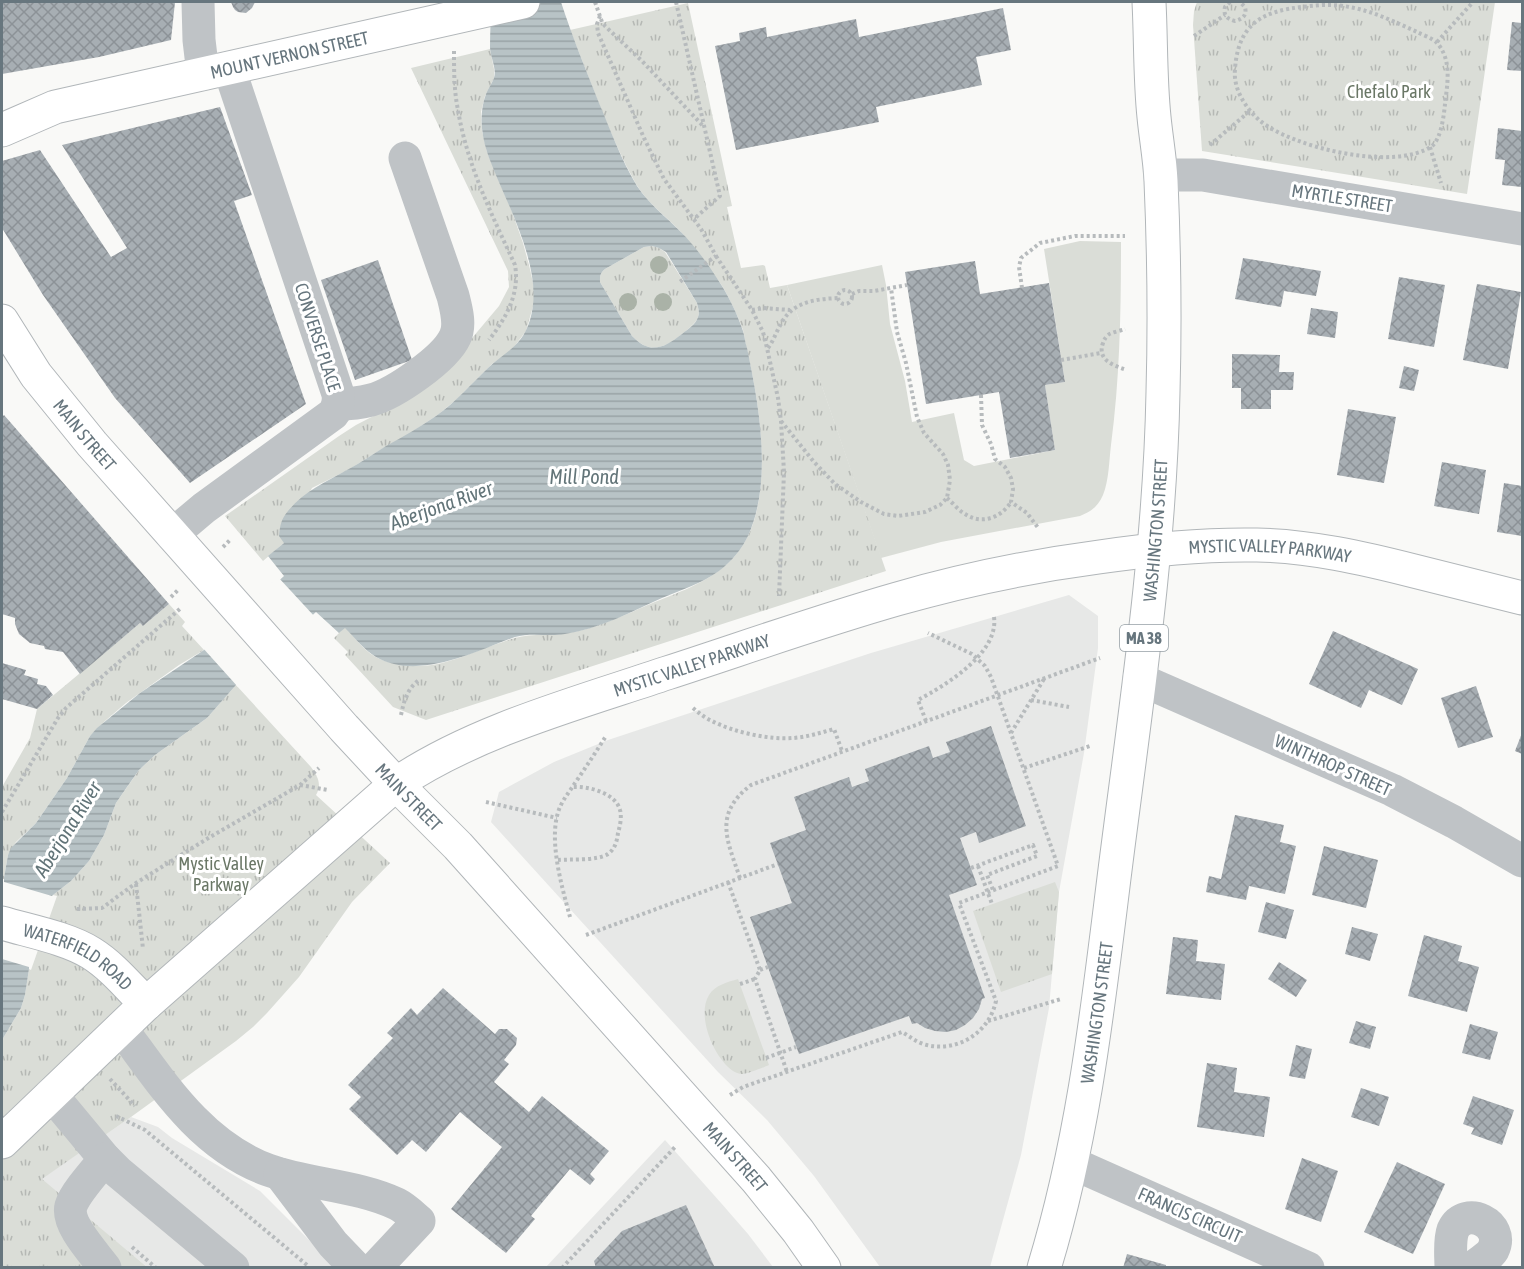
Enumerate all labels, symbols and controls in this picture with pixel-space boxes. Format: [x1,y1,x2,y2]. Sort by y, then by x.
street label: MOUNT VERNON STREET [208,26,371,82]
park label: Chefalo Park [1347,81,1431,102]
street label: MYRTLE STREET [1290,180,1394,216]
street label: CONVERSE PLACE [291,280,345,394]
street label: MAIN STREET [49,395,121,475]
street label: WASHINGTON STREET [1138,458,1171,603]
water label: Mill Pond [549,465,619,488]
water label: Aberjona River [386,475,497,535]
street label: MYSTIC VALLEY PARKWAY [1188,534,1353,567]
road number: MA 38 [1120,625,1168,651]
street label: MYSTIC VALLEY PARKWAY [611,629,772,700]
street label: WINTHROP STREET [1272,730,1394,800]
street label: MAIN STREET [371,759,447,835]
water label: Aberjona River [28,776,106,882]
park label: Mystic Valley Parkway [178,853,264,895]
street label: WATERFIELD ROAD [21,919,137,994]
street label: WASHINGTON STREET [1076,940,1117,1085]
street label: MAIN STREET [699,1117,772,1196]
street label: FRANCIS CIRCUIT [1135,1183,1245,1247]

